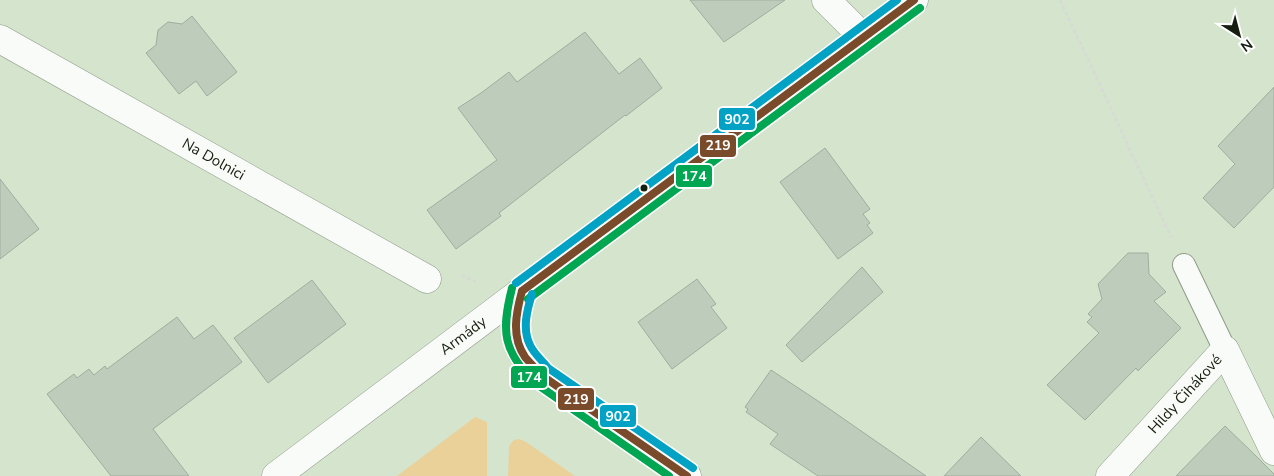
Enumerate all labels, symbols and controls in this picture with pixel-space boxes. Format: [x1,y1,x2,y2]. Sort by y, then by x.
north arrow [1214,10,1264,60]
text: N [1237,34,1256,56]
line badge: 902 [718,107,756,131]
text: 902 [724,110,750,129]
street label: Na Dolnici [178,133,249,185]
line badge: 219 [699,134,737,158]
text: 219 [705,136,731,155]
line badge: 174 [675,164,713,188]
text: 174 [681,167,707,186]
unlabelled marker [639,183,649,193]
street label: Armády [436,311,491,359]
street label: Hildy Čihákové [1143,350,1226,438]
line badge: 174 [510,365,548,389]
text: 174 [516,368,542,387]
line badge: 219 [557,387,595,411]
text: 219 [563,390,589,409]
line badge: 902 [599,404,637,428]
text: 902 [605,407,631,426]

